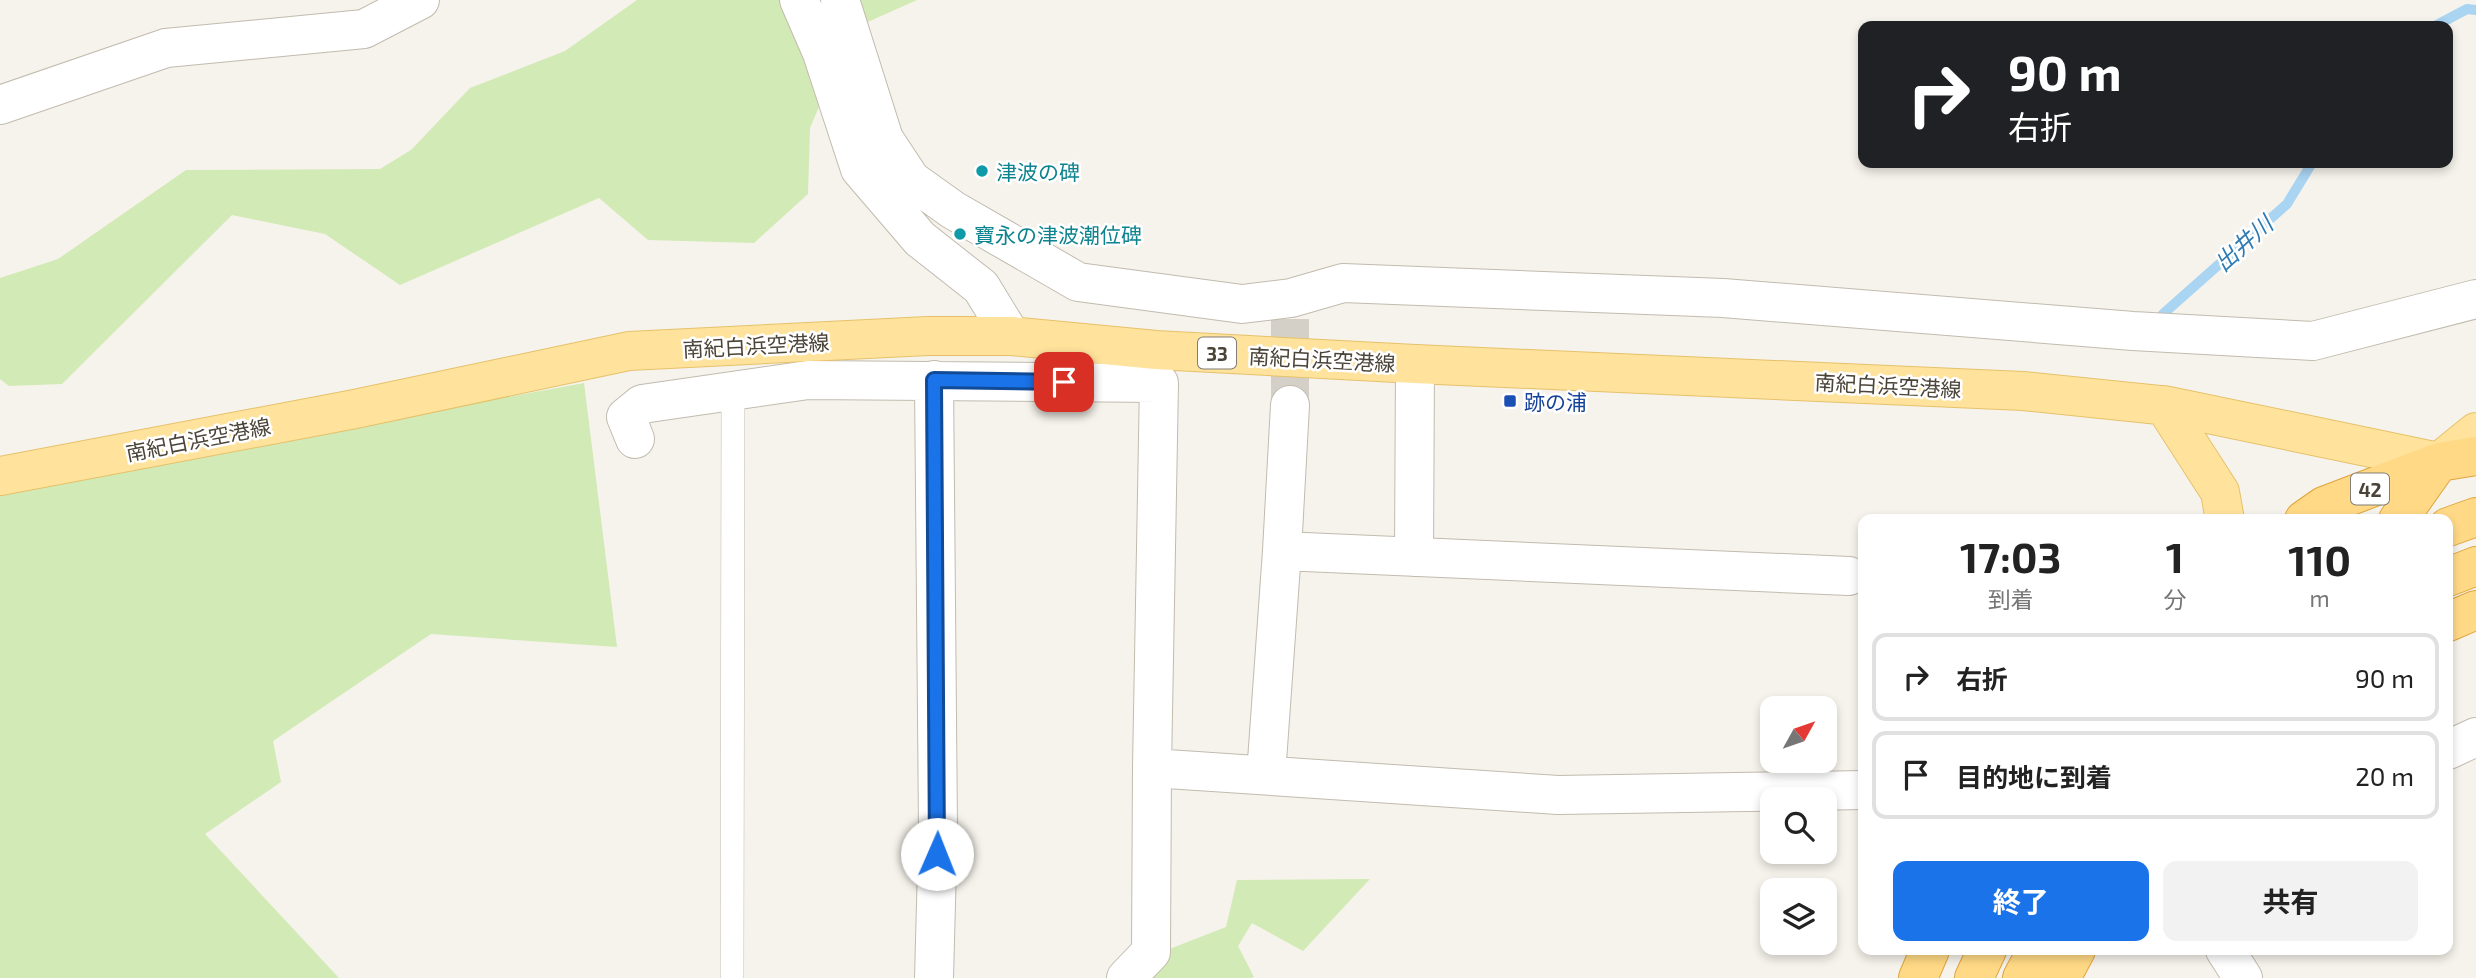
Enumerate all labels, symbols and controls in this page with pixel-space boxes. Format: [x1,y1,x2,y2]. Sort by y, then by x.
text: 90 m [2008,42,2122,101]
icon: right [1893,49,1984,140]
text: 右折 [2008,107,2072,145]
place label: 津波の碑 [996,159,1080,184]
marker: 津波の碑 [974,163,990,179]
water label: 出井川 [2208,208,2280,276]
place label: 寶永の津波潮位碑 [974,222,1142,247]
marker: 寶永の津波潮位碑 [952,226,968,242]
street label: 南紀白浜空港線 [682,329,830,361]
road number: 33 [1198,338,1236,368]
street label: 南紀白浜空港線 [1248,343,1396,375]
pin [1034,352,1094,412]
icon: arrive [1045,363,1083,401]
street label: 南紀白浜空港線 [1814,369,1962,401]
place label: 跡の浦 [1524,389,1587,414]
marker: 跡の浦 [1502,393,1518,409]
street label: 南紀白浜空港線 [123,413,273,465]
road number: 42 [2351,474,2389,504]
text: 17:03 [1960,531,2061,581]
text: 1 [2166,531,2184,581]
text: 110 [2288,534,2351,584]
text: m [2310,584,2330,612]
text: 到着 [1988,585,2034,613]
text: 分 [2163,585,2186,613]
icon: right [1897,658,1935,696]
text: 90 m [2355,662,2414,693]
text: 右折 [1956,663,2008,694]
north arrow [1760,696,1838,774]
map controls [1760,696,1837,955]
icon: arrive [1897,756,1935,794]
text: 20 m [2355,760,2414,791]
text: 目的地に到着 [1956,761,2112,792]
button: search [1760,787,1837,864]
position arrow [900,817,974,891]
button: 終了 [1893,861,2149,941]
button: 共有 [2163,861,2418,941]
button: layers [1760,878,1837,955]

